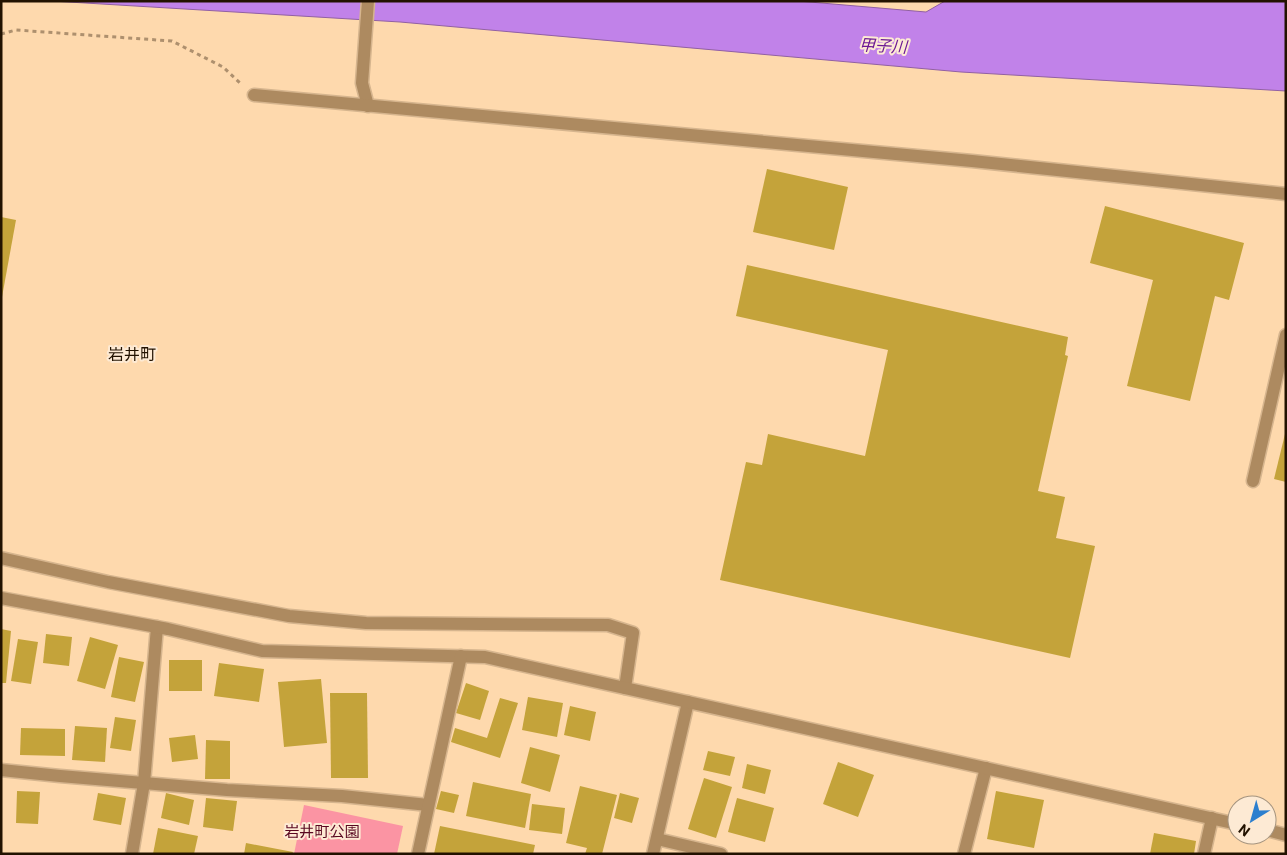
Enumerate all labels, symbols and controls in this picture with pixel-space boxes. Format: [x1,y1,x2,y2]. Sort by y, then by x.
water label: 甲子川 [859,35,909,57]
district label: 岩井町 [108,345,156,364]
north arrow [1227,795,1277,845]
text: N [1235,821,1253,840]
park label: 岩井町公園 [284,823,360,841]

